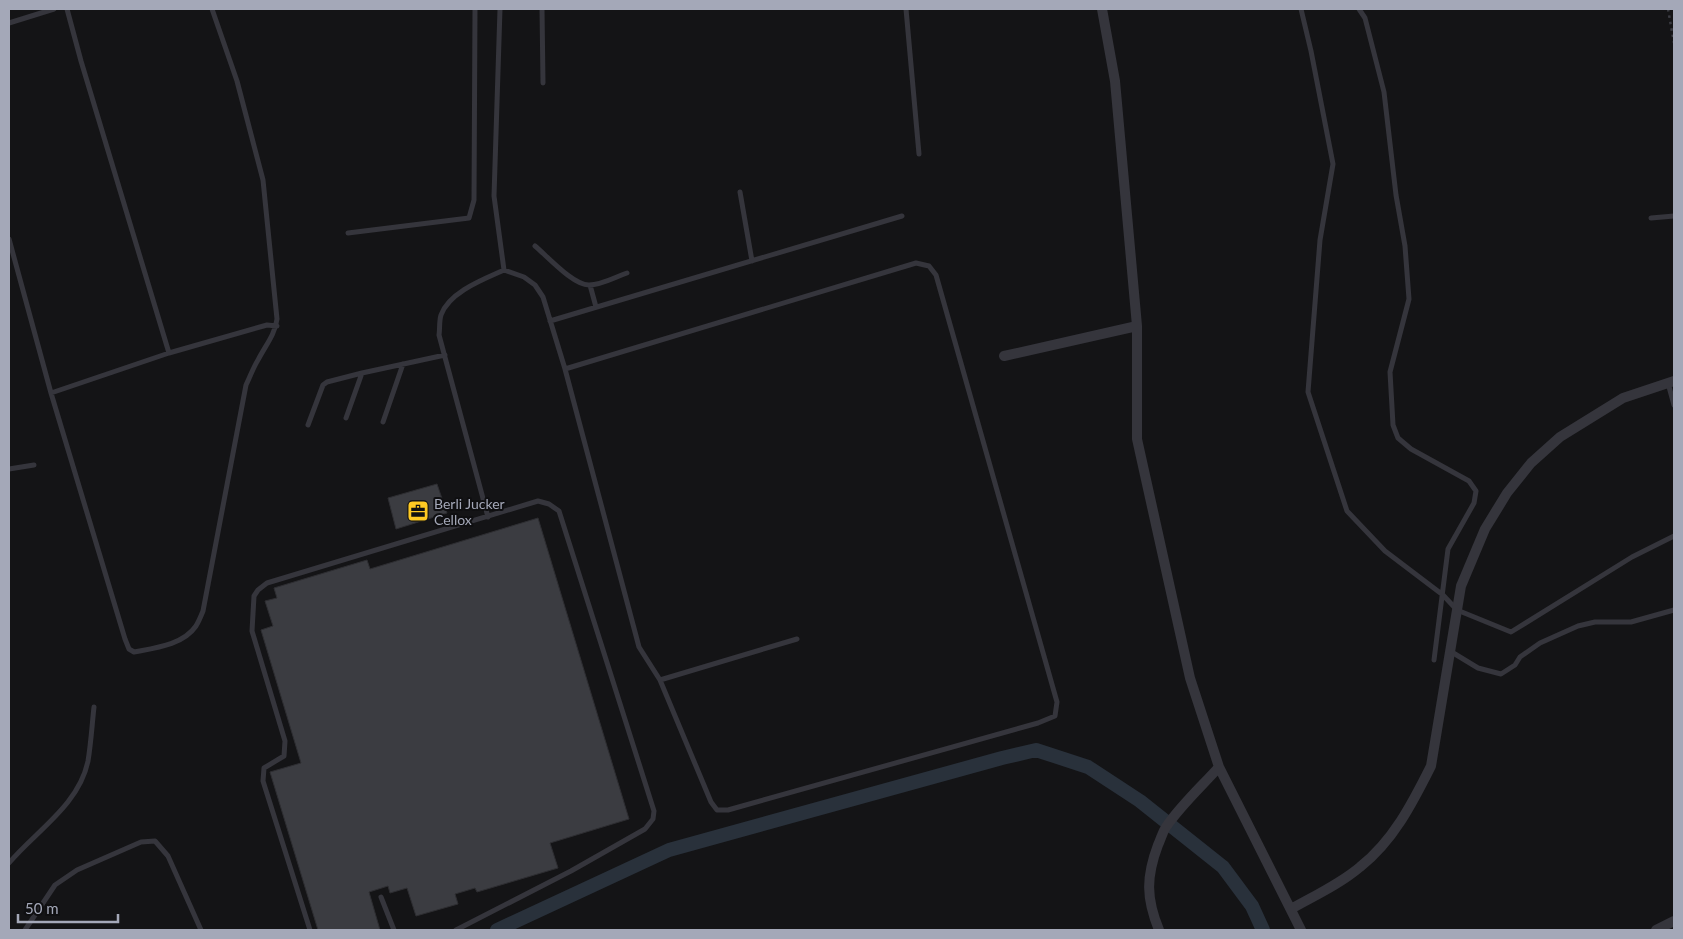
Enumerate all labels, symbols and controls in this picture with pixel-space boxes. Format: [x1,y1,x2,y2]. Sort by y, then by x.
place label: Berli Jucker Cellox [434,495,505,528]
office icon: Berli Jucker Cellox [406,499,430,523]
scale bar [18,892,118,924]
text: 50 m [25,899,59,917]

